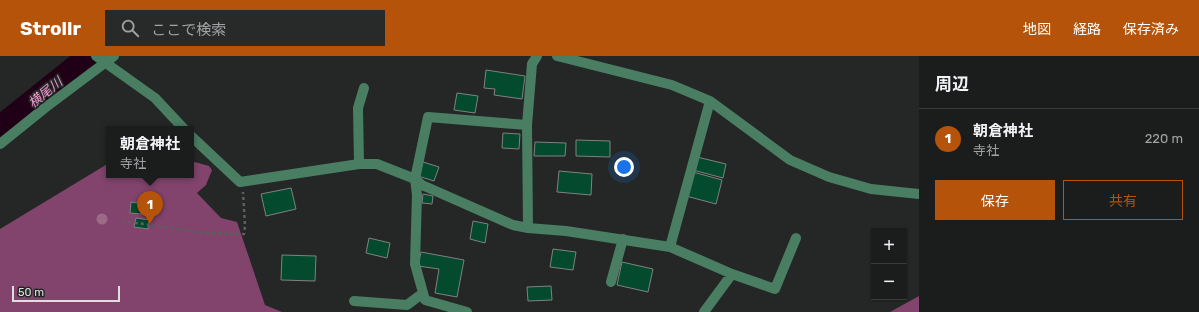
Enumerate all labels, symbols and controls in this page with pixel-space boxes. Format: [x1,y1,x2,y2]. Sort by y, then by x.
search box [105,10,385,46]
text: Strollr [20,17,81,40]
icon: search [119,17,141,39]
text: ここで検索 [151,21,226,39]
text: 地図 [1023,21,1051,38]
text: 経路 [1073,21,1101,38]
text: 保存済み [1123,21,1179,38]
water label: 横尾川 [25,73,67,110]
text: 周辺 [935,74,969,94]
text: 朝倉神社 [973,122,1033,140]
popup [106,126,194,178]
text: 1 [945,131,951,146]
text: 220 m [1145,131,1183,146]
text: 朝倉神社 [120,135,180,153]
text: 寺社 [973,143,999,158]
text: 寺社 [120,156,146,171]
your location [614,157,634,177]
button: 保存 [935,180,1055,220]
button: 共有 [1063,180,1183,220]
pin: 1 [137,191,163,224]
map controls [871,228,907,300]
button: + [871,228,907,264]
button: − [871,264,907,300]
scale bar [12,284,120,303]
text: 50 m [18,286,44,299]

